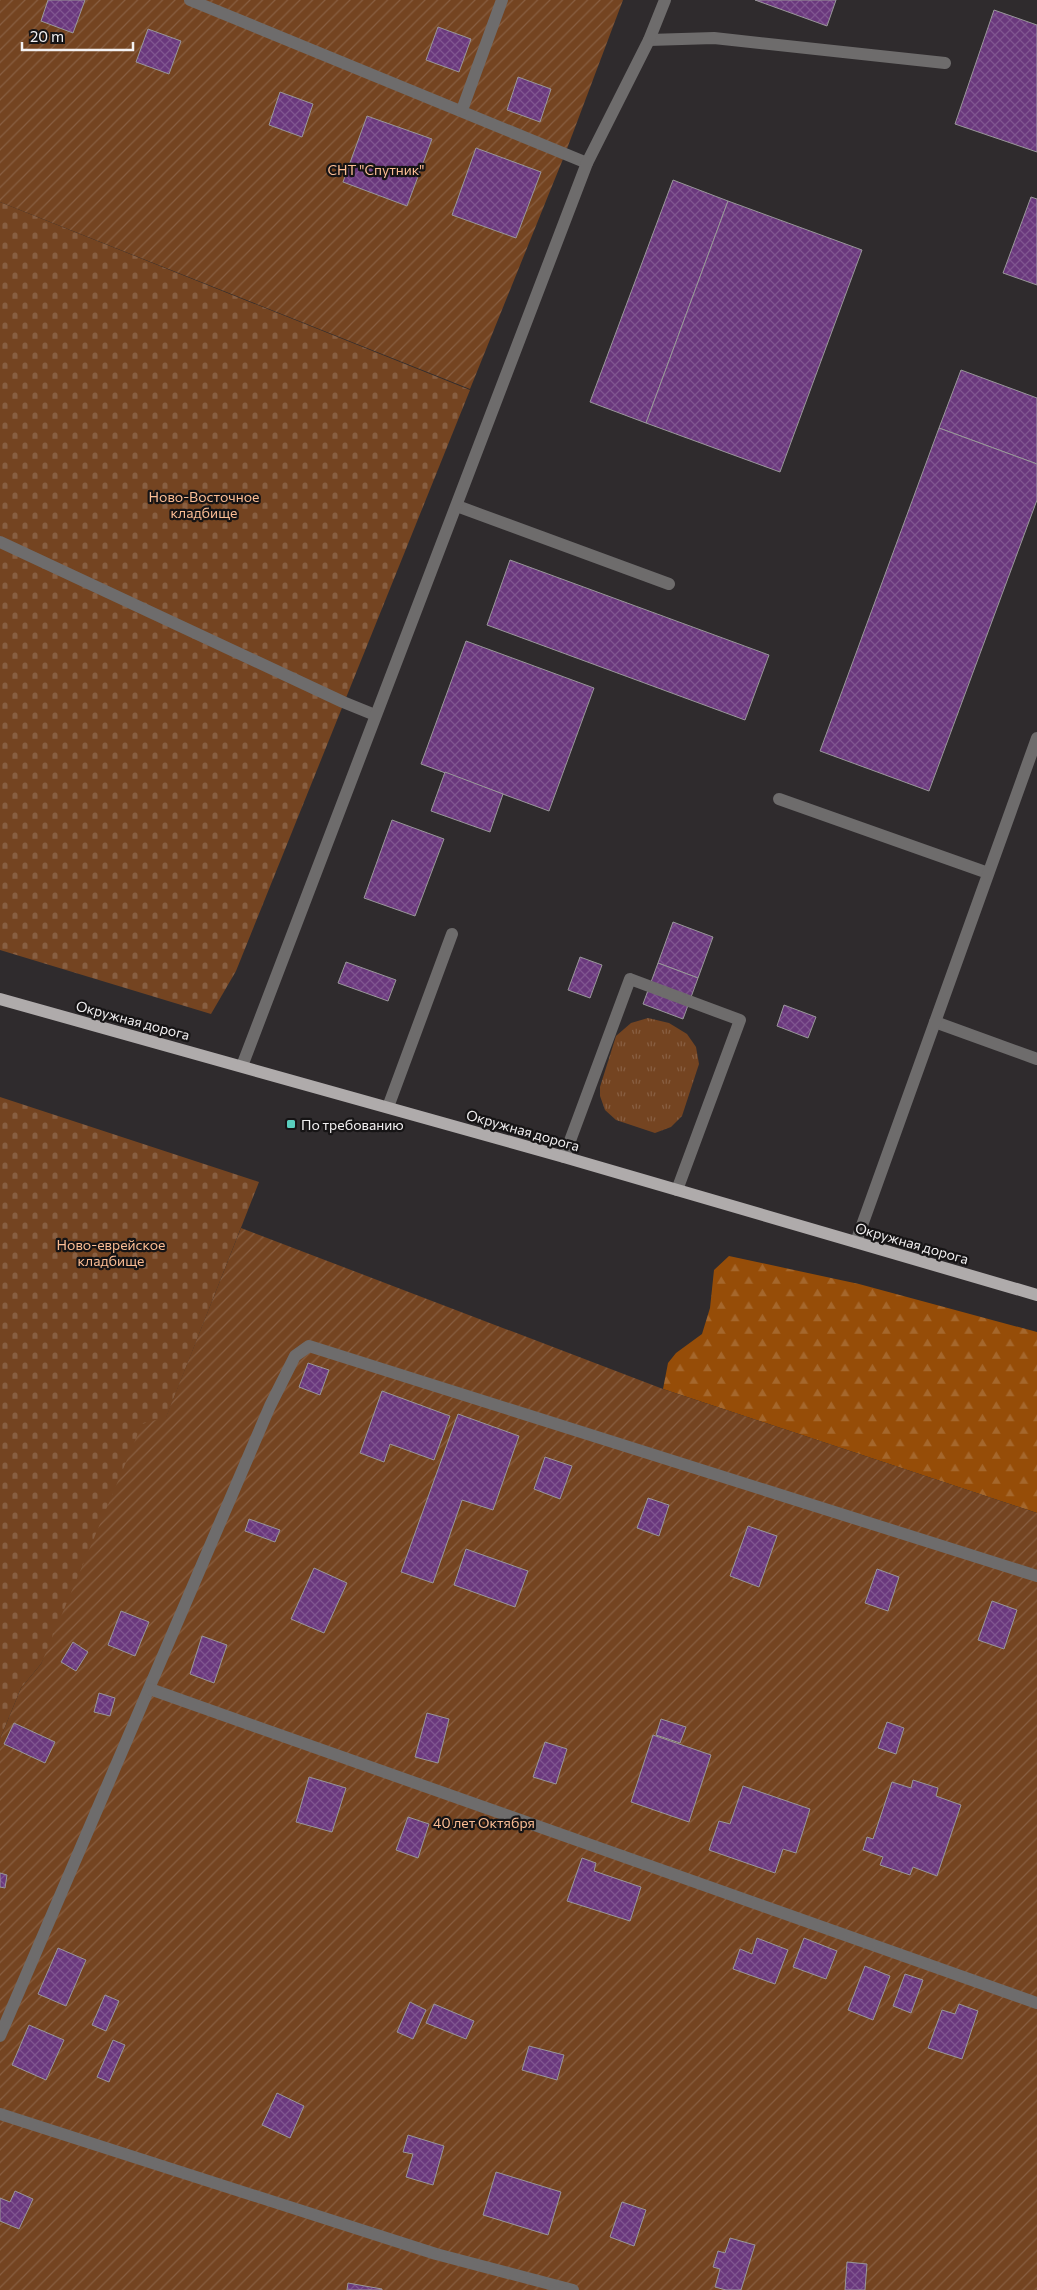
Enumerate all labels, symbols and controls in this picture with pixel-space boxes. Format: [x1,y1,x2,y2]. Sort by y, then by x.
scale bar [22,20,134,52]
text: 20 m [30,27,64,45]
park label: СНТ "Спутник" [327,161,425,178]
park label: Ново-Восточное кладбище [149,488,259,521]
street label: Окружная дорога [74,997,192,1043]
street label: Окружная дорога [464,1106,582,1154]
place label: По требованию [301,1116,404,1133]
marker: По требованию [285,1118,297,1130]
street label: Окружная дорога [853,1219,971,1267]
park label: Ново-еврейское кладбище [57,1236,165,1269]
park label: 40 лет Октября [433,1814,535,1831]

